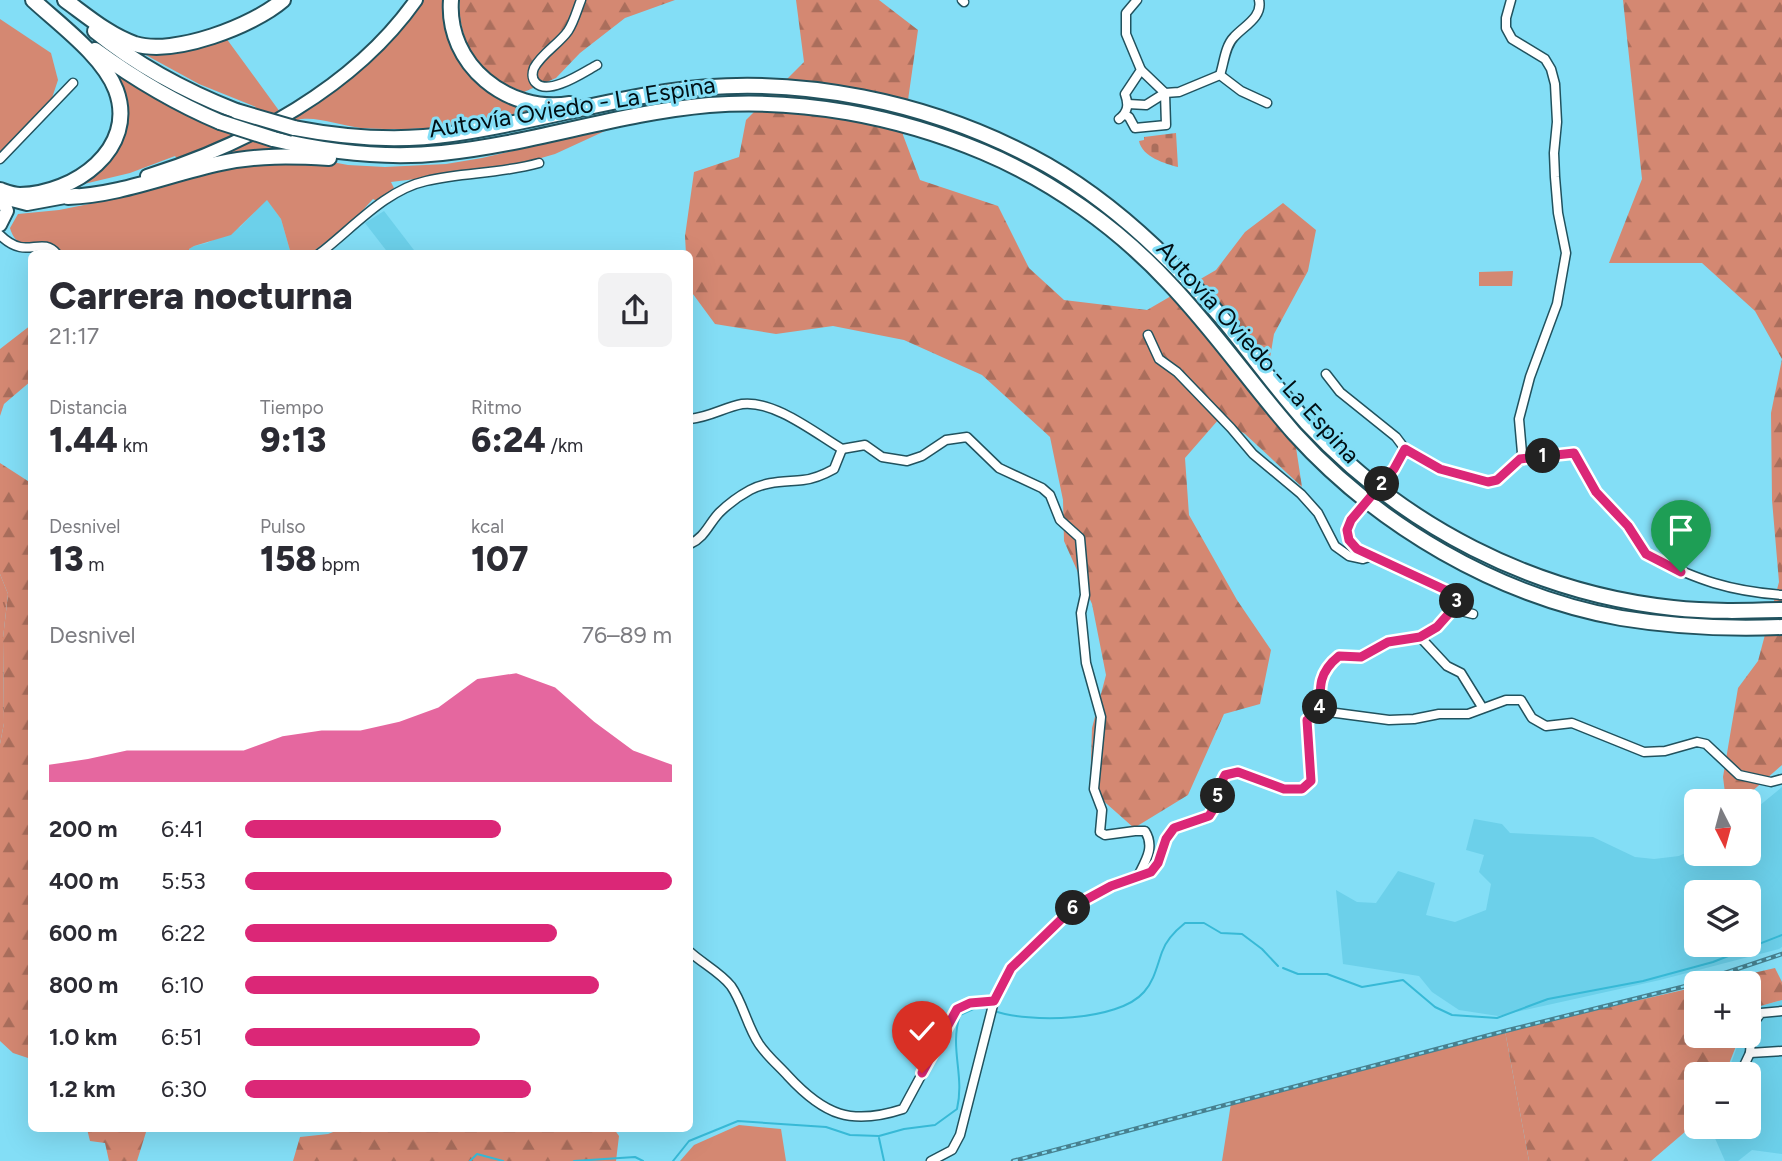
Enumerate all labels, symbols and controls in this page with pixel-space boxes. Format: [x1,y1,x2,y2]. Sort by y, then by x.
street label: Autovía Oviedo - La Espina [427,70,717,143]
street label: Autovía Oviedo - La Espina [1151,234,1366,469]
text: Carrera nocturna [49,273,353,319]
button: share [598,273,672,347]
text: 21:17 [49,322,99,350]
text: Distancia [49,396,127,419]
text: Tiempo [260,396,324,419]
text: Ritmo [471,396,522,419]
text: 1.44 [49,419,118,461]
text: 9:13 [260,419,326,461]
text: 6:24 [471,419,546,461]
text: km [118,434,148,457]
text: /km [546,434,583,457]
pin: 1 [1526,438,1560,474]
text: 1 [1538,444,1547,467]
pin: 2 [1364,466,1400,502]
text: 2 [1376,472,1387,495]
pin [1651,500,1711,572]
icon: arrive [1662,511,1700,549]
text: Desnivel [49,515,121,538]
text: Pulso [260,515,306,538]
text: kcal [471,515,504,538]
text: 13 [49,538,84,580]
text: 158 [260,538,317,580]
text: 107 [471,538,528,580]
text: m [84,553,104,576]
text: bpm [317,553,360,576]
pin: 3 [1440,584,1474,618]
text: 3 [1451,589,1462,612]
text: Desnivel [49,621,136,649]
text: 76–89 m [582,621,672,649]
pin: 4 [1302,690,1338,724]
text: 4 [1313,695,1326,718]
pin: 5 [1200,778,1236,814]
text: 5 [1212,784,1223,807]
north arrow [1684,789,1760,866]
map controls [1684,789,1761,1139]
text: 200 m [49,815,118,843]
text: 6:41 [161,815,204,843]
text: 400 m [49,867,119,895]
text: 5:53 [161,867,206,895]
button: layers [1684,880,1761,957]
pin: 6 [1056,890,1090,926]
text: 6 [1067,896,1078,919]
text: 600 m [49,919,118,947]
text: 6:22 [161,919,206,947]
text: 800 m [49,971,118,999]
text: 6:10 [161,971,204,999]
button: + [1684,971,1761,1048]
pin [892,1001,952,1073]
icon: check [903,1012,941,1050]
text: 1.0 km [49,1023,117,1051]
text: 6:51 [161,1023,203,1051]
button: − [1684,1062,1761,1139]
text: 1.2 km [49,1075,116,1103]
text: 6:30 [161,1075,207,1103]

